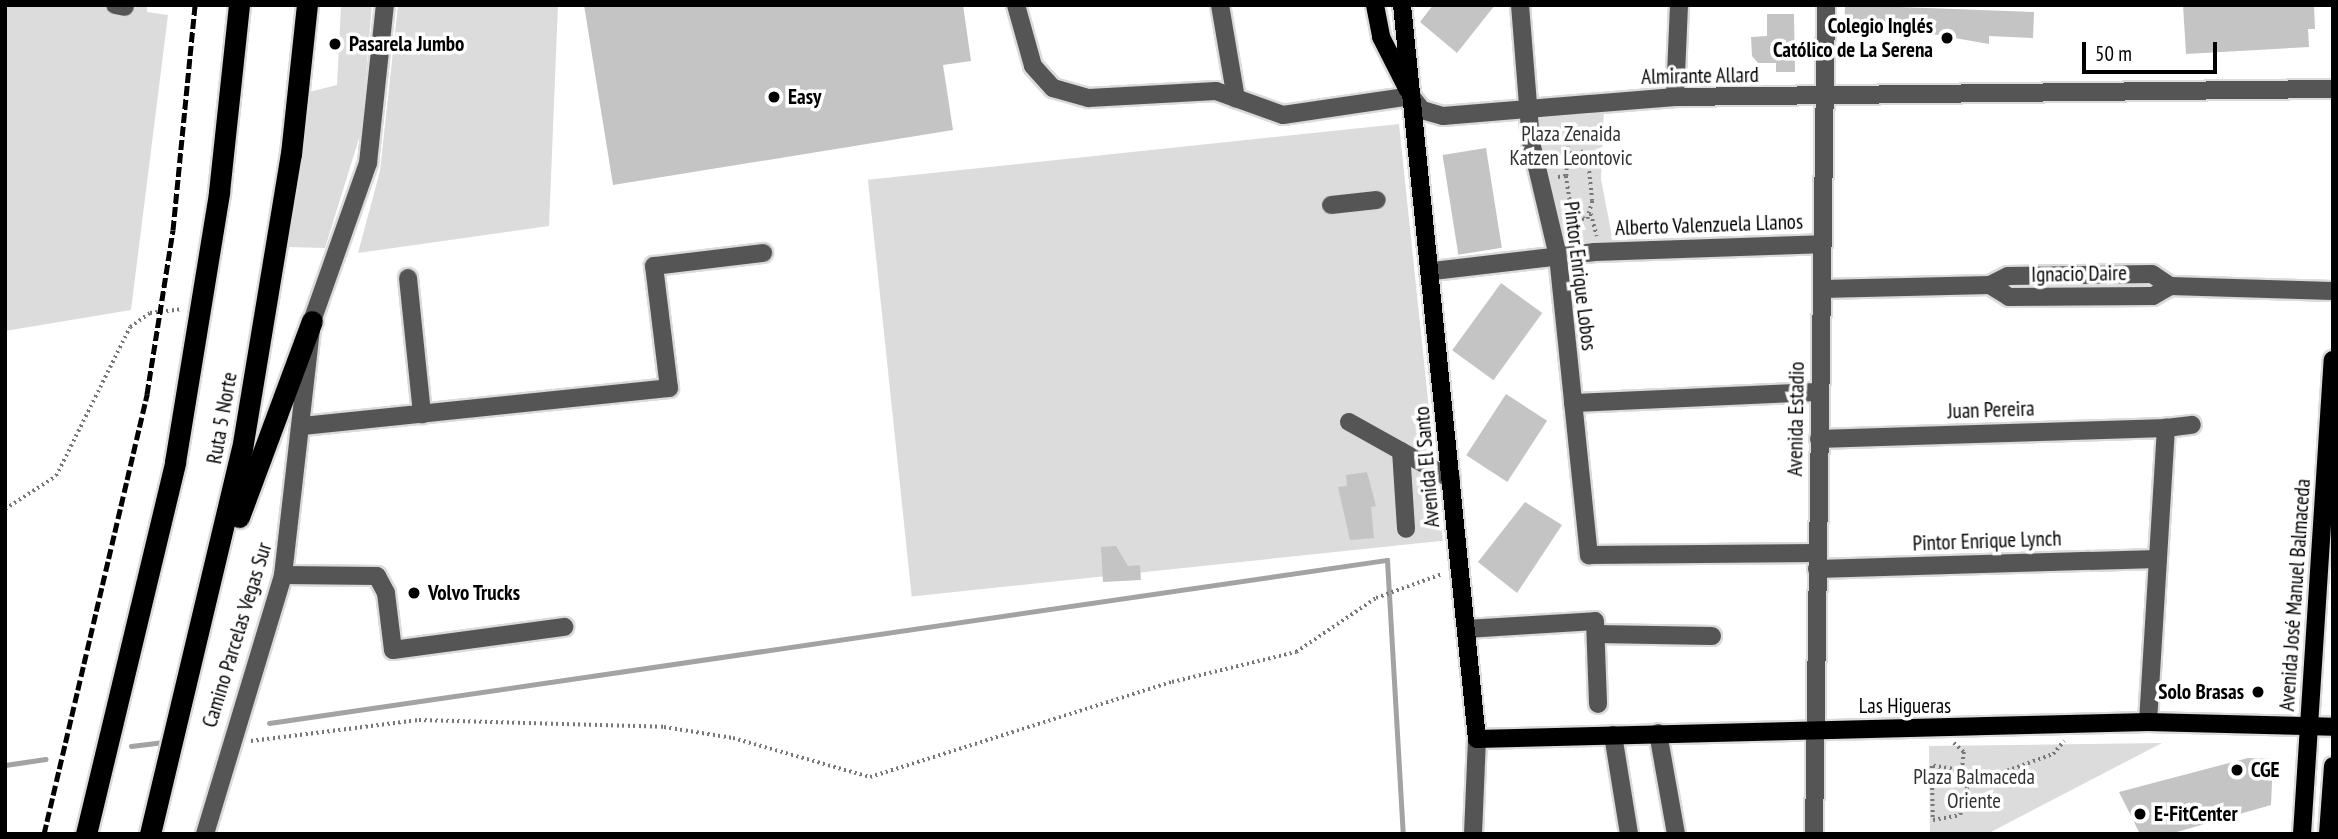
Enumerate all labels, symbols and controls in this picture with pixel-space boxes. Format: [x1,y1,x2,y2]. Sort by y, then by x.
place label: Colegio Inglés Católico de La Serena [1773,13,1933,63]
scale bar [2086,28,2221,72]
marker: Colegio Inglés Católico de La Serena [1939,30,1955,46]
place label: Pasarela Jumbo [349,31,464,57]
marker: Pasarela Jumbo [327,36,343,52]
text: 50 m [2095,40,2132,67]
street label: Almirante Allard [1641,62,1759,90]
place label: Easy [788,84,821,110]
marker: Easy [766,89,782,105]
park label: Plaza Zenaida Katzen Leontovic [1510,121,1632,171]
street label: Pintor Enrique Lobos [1558,200,1602,352]
street label: Alberto Valenzuela Llanos [1614,209,1804,241]
street label: Ignacio Daire [2031,261,2127,287]
street label: Avenida Estadio [1782,361,1810,477]
street label: Ruta 5 Norte [202,370,242,466]
street label: Juan Pereira [1947,396,2035,424]
street label: Avenida El Santo [1409,405,1445,529]
street label: Avenida José Manuel Balmaceda [2274,478,2316,712]
street label: Pintor Enrique Lynch [1912,526,2062,556]
street label: Camino Parcelas Vegas Sur [197,539,277,731]
place label: Volvo Trucks [428,580,521,606]
marker: Volvo Trucks [406,585,422,601]
place label: Solo Brasas [2158,679,2244,705]
marker: Solo Brasas [2250,684,2266,700]
street label: Las Higueras [1859,693,1951,719]
place label: CGE [2251,757,2280,783]
marker: CGE [2229,762,2245,778]
park label: Plaza Balmaceda Oriente [1913,764,2035,814]
place label: E-FitCenter [2154,801,2238,827]
marker: E-FitCenter [2132,806,2148,822]

